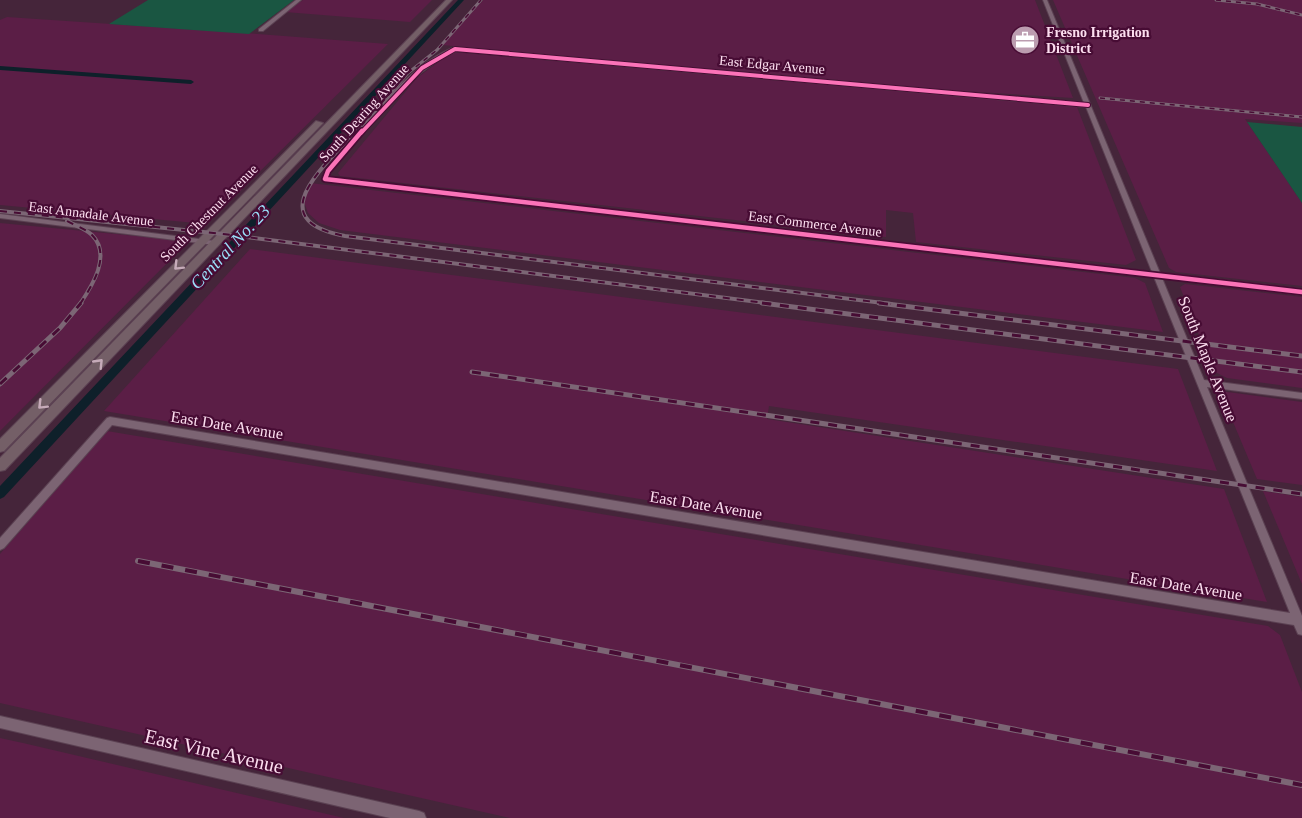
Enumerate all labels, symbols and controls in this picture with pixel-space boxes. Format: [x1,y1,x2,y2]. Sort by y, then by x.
office icon: Fresno Irrigation District [1009,24,1041,56]
place label: Fresno Irrigation District [1046,25,1150,56]
street label: East Edgar Avenue [718,53,826,77]
street label: South Dearing Avenue [316,61,412,165]
street label: South Chestnut Avenue [157,161,261,265]
street label: East Annadale Avenue [28,199,154,229]
water label: Central No. 23 [186,201,274,293]
street label: East Commerce Avenue [747,208,883,240]
one-way arrow [175,258,186,269]
street label: South Maple Avenue [1174,294,1241,425]
one-way arrow [92,360,103,370]
one-way arrow [38,397,49,408]
street label: East Date Avenue [170,408,284,442]
street label: East Date Avenue [649,488,763,522]
street label: East Date Avenue [1129,569,1243,603]
street label: East Vine Avenue [143,724,285,778]

